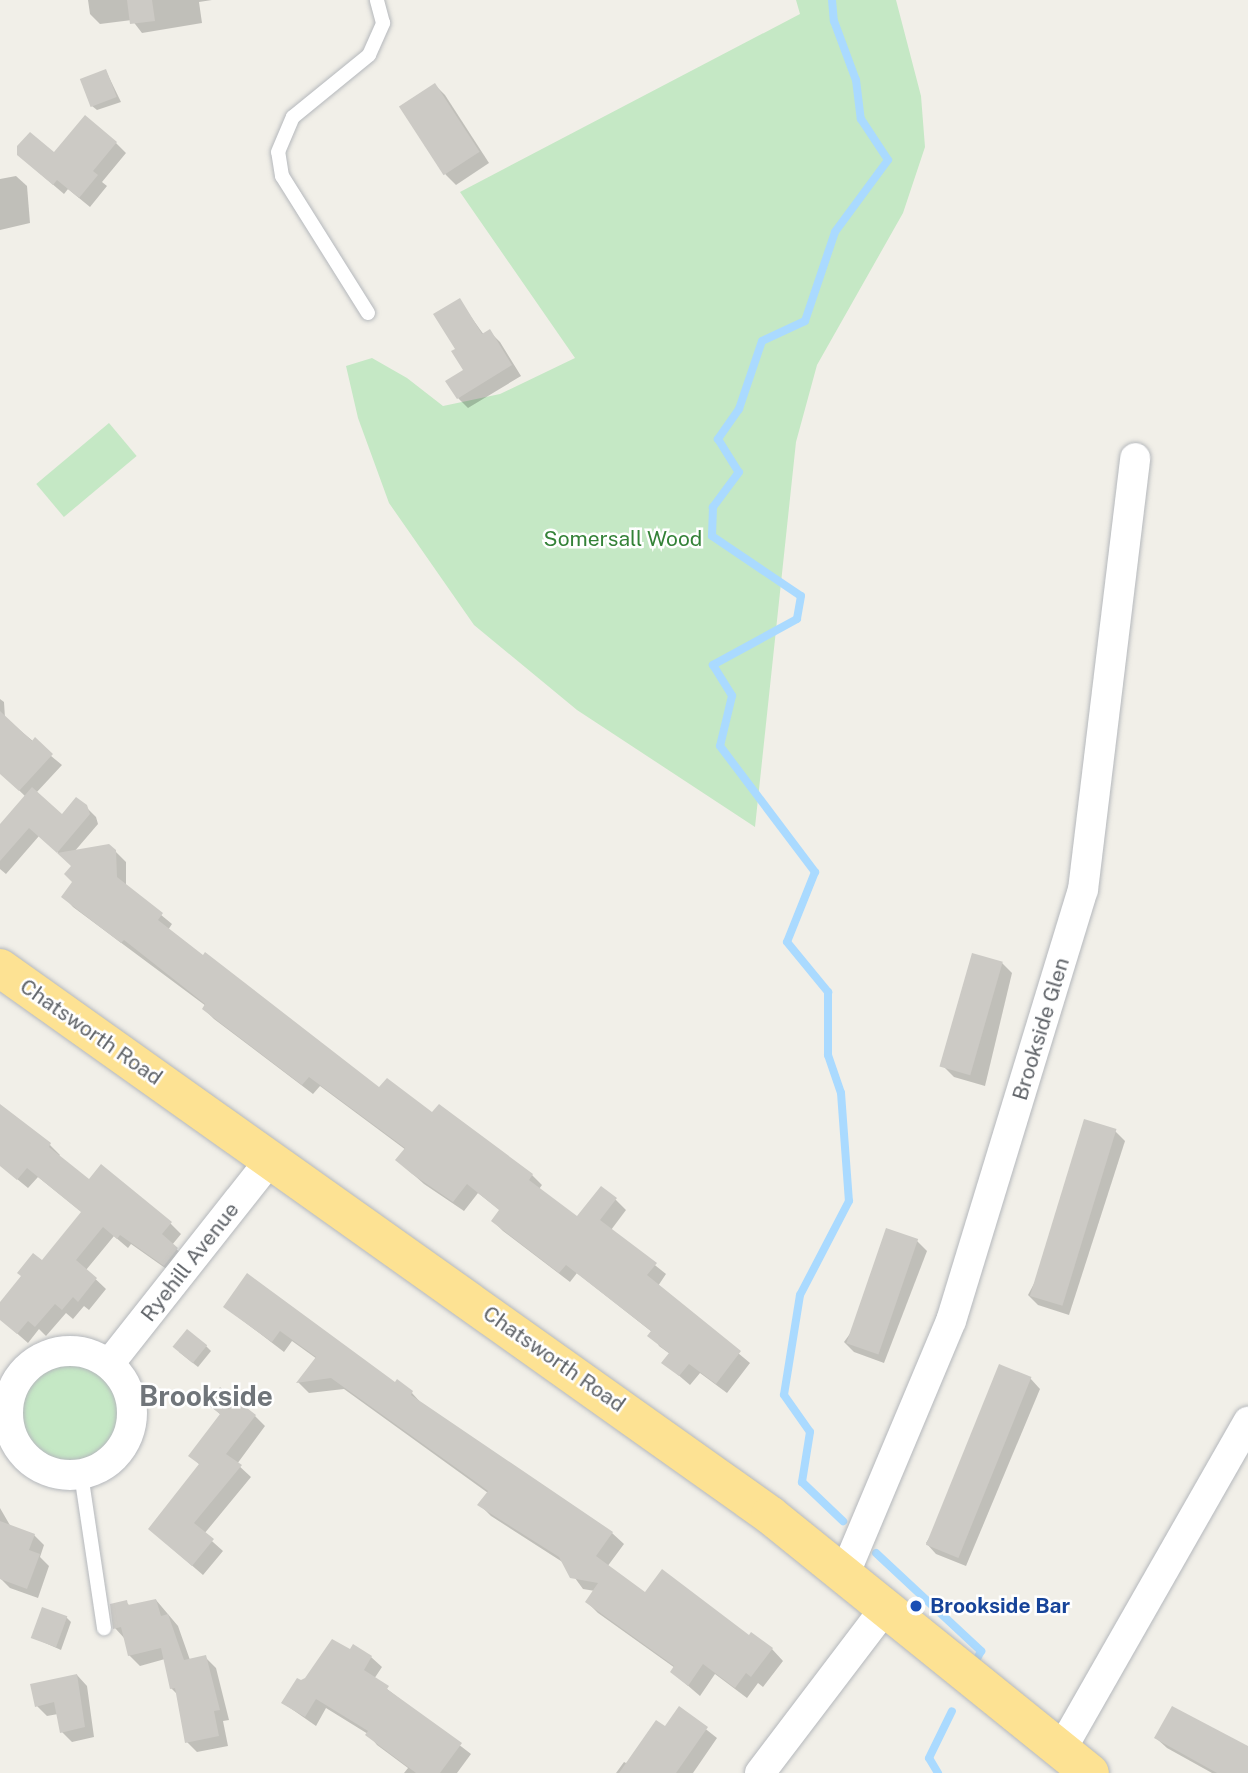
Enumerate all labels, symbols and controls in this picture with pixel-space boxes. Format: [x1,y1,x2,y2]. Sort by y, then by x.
park label: Somersall Wood [543,526,703,552]
street label: Brookside Glen [1007,955,1075,1103]
street label: Chatsworth Road [15,974,167,1090]
street label: Ryehill Avenue [136,1197,244,1327]
street label: Chatsworth Road [478,1301,630,1417]
district label: Brookside [139,1379,273,1413]
place label: Brookside Bar [930,1593,1070,1619]
marker: Brookside Bar [908,1598,924,1614]

